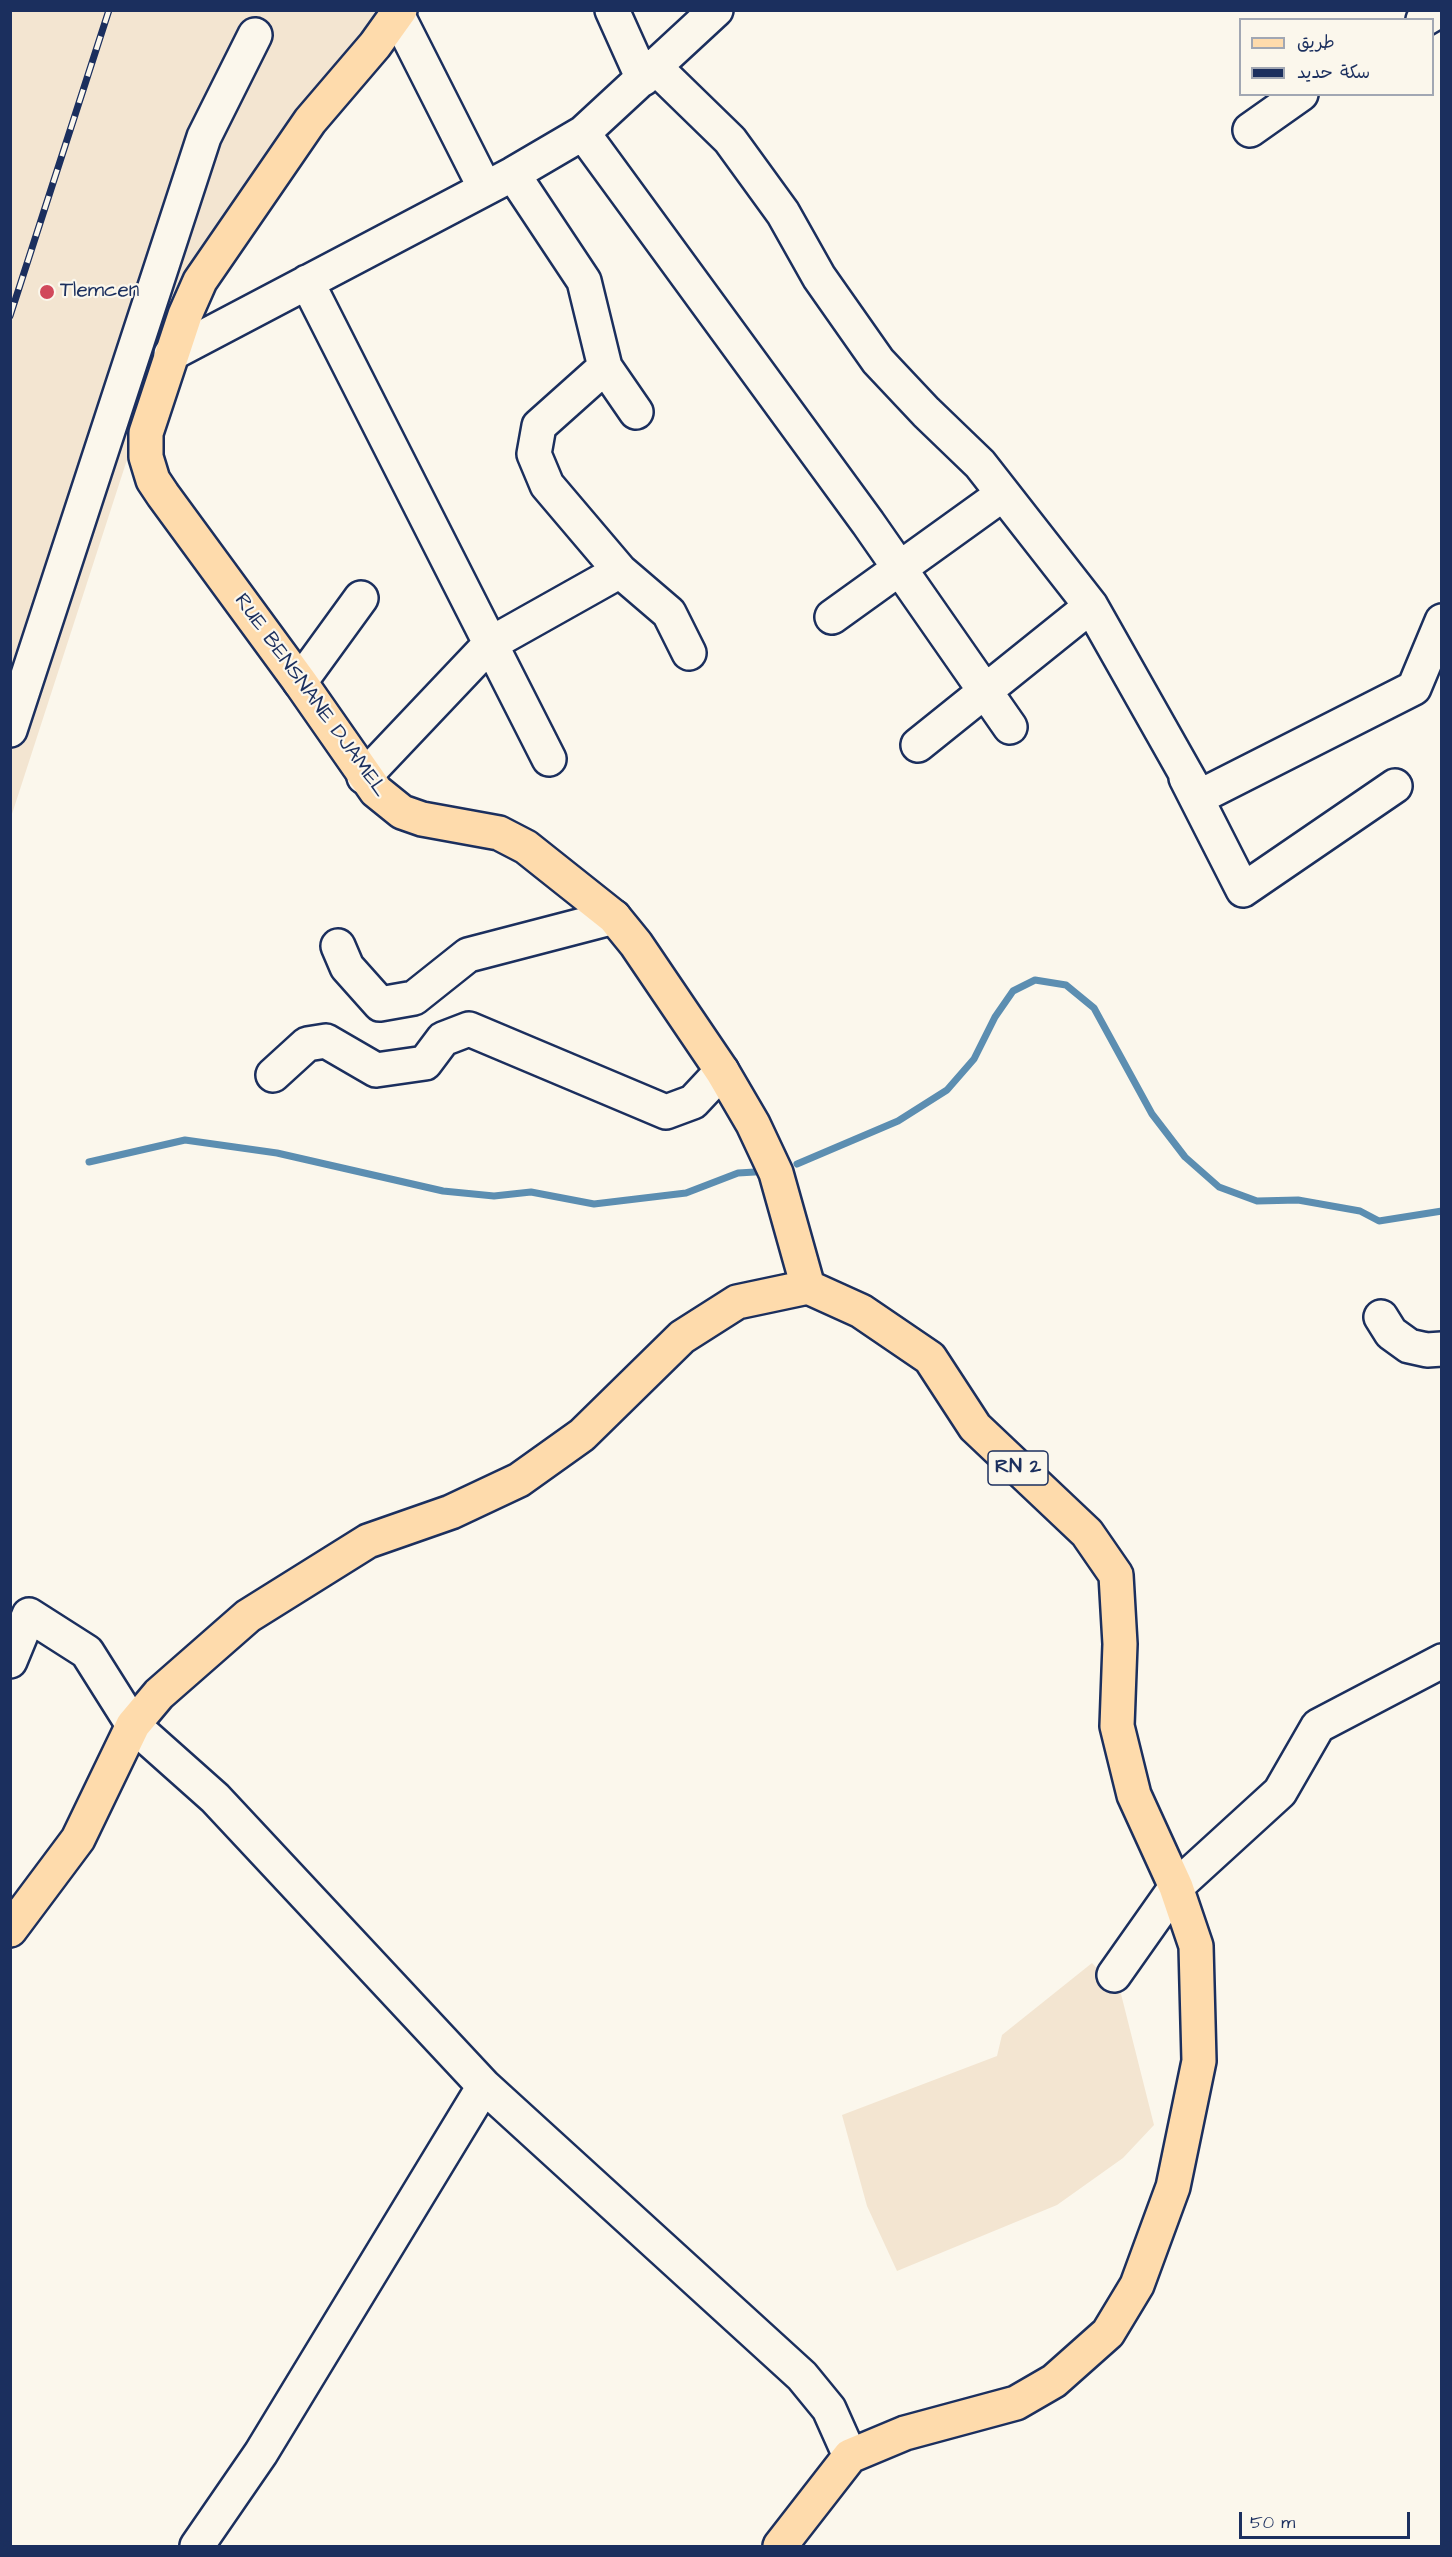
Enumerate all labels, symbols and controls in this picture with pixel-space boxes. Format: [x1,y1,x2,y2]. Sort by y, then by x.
legend [1239,18,1434,96]
text: طريق [1297,30,1335,55]
text: سكة حديد [1297,60,1370,85]
place label: Tlemcen [60,279,139,305]
marker: Tlemcen [38,283,56,301]
street label: RUE BENSNANE DJAMEL [228,590,392,802]
road number: RN 2 [988,1451,1048,1485]
scale bar [1242,2500,1413,2538]
text: 50 m [1250,2510,1295,2535]

